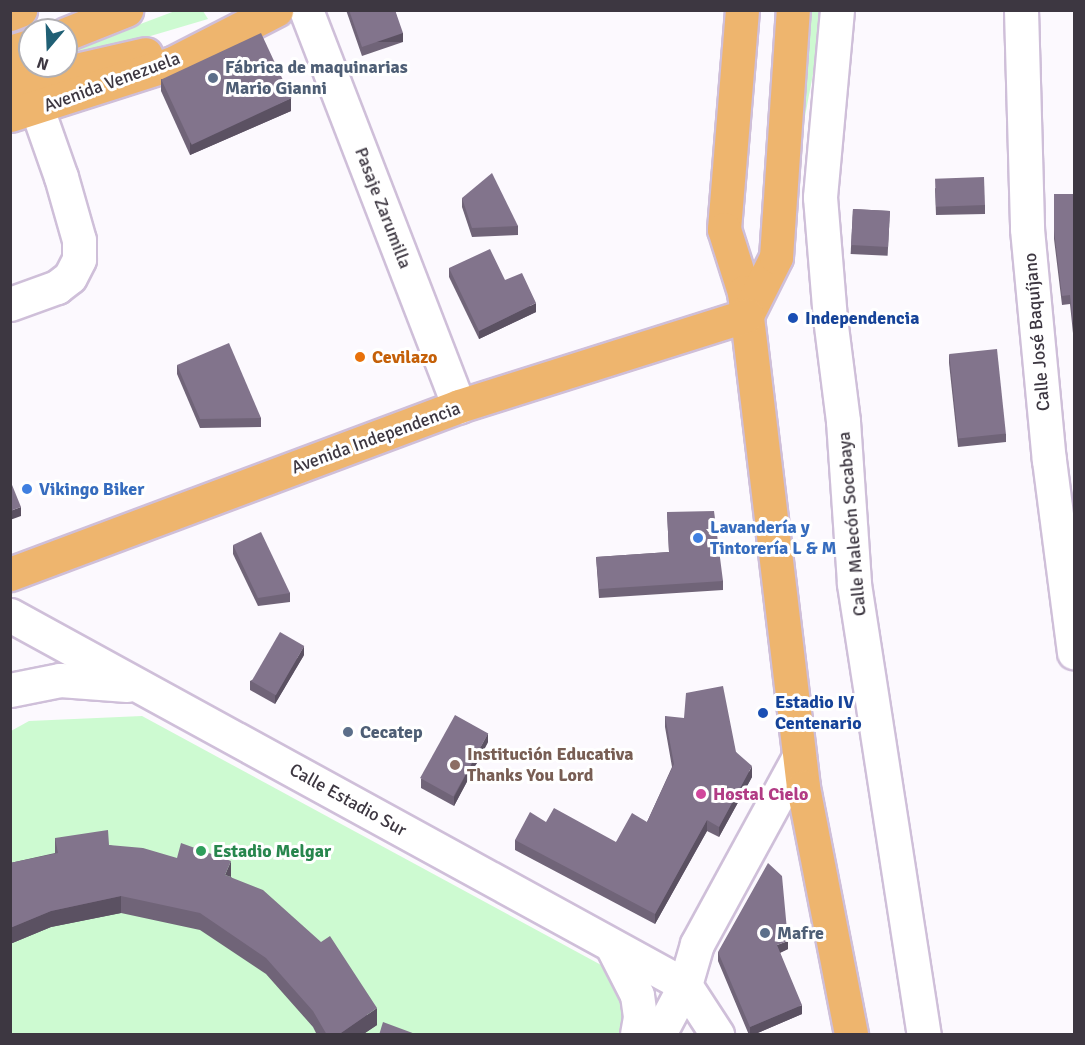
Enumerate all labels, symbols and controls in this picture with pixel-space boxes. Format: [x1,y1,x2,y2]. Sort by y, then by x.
north arrow [18,18,78,78]
street label: Avenida Venezuela [41,47,183,117]
text: N [34,52,51,74]
place label: Fábrica de maquinarias Mario Gianni [225,57,408,100]
marker: Fábrica de maquinarias Mario Gianni [206,71,220,85]
street label: Pasaje Zarumilla [350,144,416,272]
street label: Calle José Baquíjano [1019,252,1055,412]
place label: Independencia [805,307,919,329]
marker: Independencia [786,311,800,325]
place label: Cevilazo [372,346,438,368]
marker: Cevilazo [353,350,367,364]
street label: Avenida Independencia [289,397,463,479]
street label: Calle Malecón Socabaya [833,431,871,617]
place label: Vikingo Biker [39,478,144,500]
marker: Vikingo Biker [20,482,34,496]
place label: Lavandería y Tintorería L & M [710,517,836,560]
marker: Lavandería y Tintorería L & M [691,531,705,545]
place label: Estadio IV Centenario [775,692,862,734]
marker: Estadio IV Centenario [756,706,770,720]
place label: Cecatep [360,721,423,743]
marker: Cecatep [341,725,355,739]
place label: Institución Educativa Thanks You Lord [467,744,634,786]
marker: Institución Educativa Thanks You Lord [448,758,462,772]
street label: Calle Estadio Sur [286,759,410,841]
place label: Hostal Cielo [713,783,808,805]
marker: Hostal Cielo [694,787,708,801]
place label: Estadio Melgar [213,840,331,862]
marker: Estadio Melgar [194,844,208,858]
place label: Mafre [777,922,824,944]
marker: Mafre [758,926,772,940]

